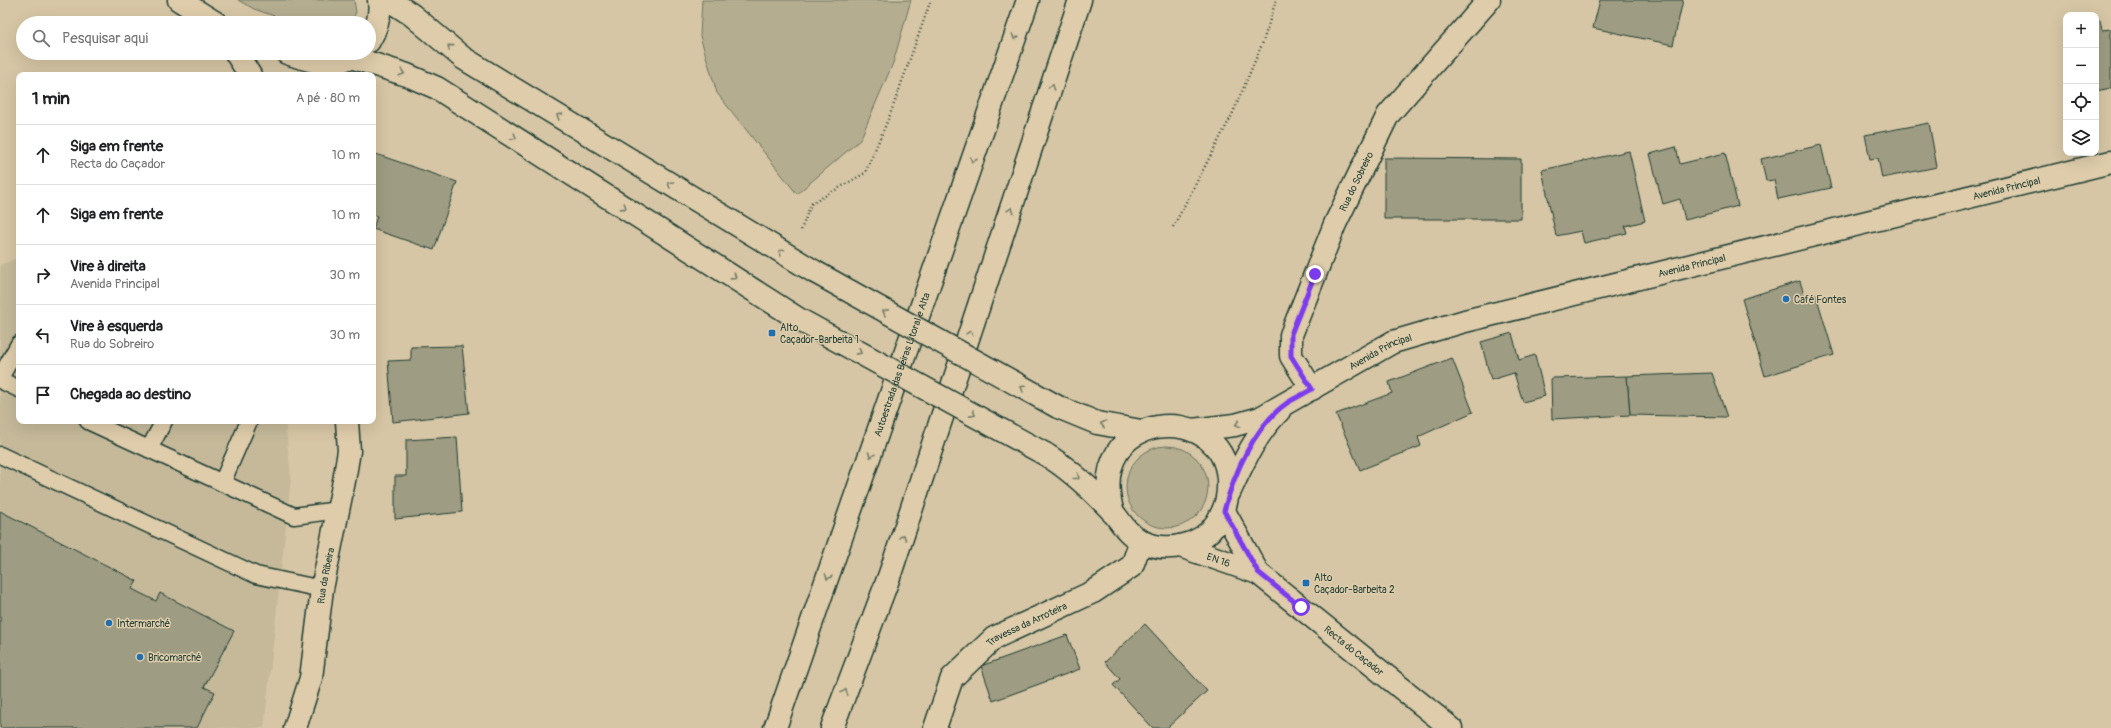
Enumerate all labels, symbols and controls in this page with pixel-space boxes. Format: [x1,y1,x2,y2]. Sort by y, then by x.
map controls [2063,12,2099,156]
button: + [2063,12,2099,48]
search box [16,16,376,60]
icon: search [30,27,52,49]
text: Pesquisar aqui [62,29,148,48]
one-way arrow [1011,33,1020,40]
one-way arrow [447,44,454,51]
button: − [2063,48,2099,84]
one-way arrow [398,68,405,77]
one-way arrow [1047,83,1055,90]
button: locate [2063,84,2099,120]
text: 1 min [32,88,70,109]
text: A pé · 80 m [296,90,360,106]
one-way arrow [556,114,563,121]
button: layers [2063,120,2099,156]
one-way arrow [510,132,517,140]
text: Siga em frente [70,137,163,156]
icon: ahead [32,144,54,166]
text: 10 m [332,147,360,163]
street label: Rua do Sobreiro [1337,149,1377,214]
text: Recta do Caçador [70,156,165,172]
one-way arrow [969,156,977,163]
street label: Avenida Principal [1972,175,2042,203]
one-way arrow [667,181,674,189]
one-way arrow [620,202,627,210]
icon: ahead [32,204,54,226]
text: Siga em frente [70,205,163,224]
text: 10 m [332,207,360,223]
one-way arrow [1006,207,1015,214]
one-way arrow [778,249,785,256]
street label: Avenida Principal [1657,252,1727,280]
text: Vire à direita [70,257,146,276]
icon: right [32,264,54,286]
route end [1306,265,1324,283]
text: 30 m [330,267,360,283]
one-way arrow [729,272,736,279]
text: Avenida Principal [70,276,160,292]
street label: Autoestrada das Beiras Litoral e Alta [872,291,933,438]
marker: Café Fontes [1781,294,1791,304]
place label: Café Fontes [1794,294,1847,306]
one-way arrow [882,309,889,316]
text: Vire à esquerda [70,317,163,336]
place label: Alto Caçador-Barbeita 1 [780,322,859,346]
icon: left [32,324,54,346]
text: 30 m [330,327,360,343]
marker: Alto Caçador-Barbeita 1 [767,328,777,338]
one-way arrow [965,330,974,337]
street label: Avenida Principal [1347,332,1413,373]
text: Rua do Sobreiro [70,336,154,352]
one-way arrow [855,347,862,355]
icon: arrive [32,384,54,406]
text: Chegada ao destino [70,385,191,404]
one-way arrow [1020,386,1027,393]
one-way arrow [969,410,976,417]
one-way arrow [1235,419,1242,428]
one-way arrow [1099,420,1106,429]
one-way arrow [867,451,875,458]
one-way arrow [1072,473,1079,480]
one-way arrow [898,533,906,540]
street label: Rua da Ribeira [315,546,337,604]
street label: EN 16 [1205,551,1232,570]
place label: Alto Caçador-Barbeita 2 [1314,572,1395,596]
one-way arrow [824,574,833,581]
marker: Alto Caçador-Barbeita 2 [1301,578,1311,588]
route start [1292,598,1310,616]
street label: Travessa da Arroteira [984,600,1069,649]
marker: Intermarché [104,618,114,628]
place label: Intermarché [117,618,170,630]
street label: Recta do Caçador [1321,623,1386,679]
marker: Bricomarché [135,652,145,662]
place label: Bricomarché [148,652,201,664]
one-way arrow [841,688,849,695]

